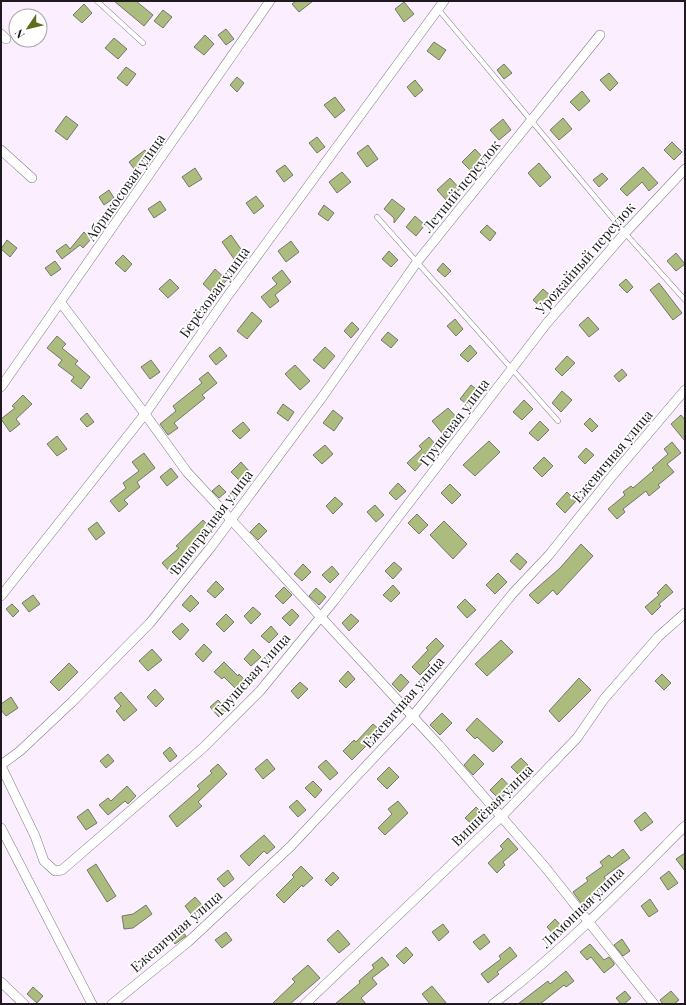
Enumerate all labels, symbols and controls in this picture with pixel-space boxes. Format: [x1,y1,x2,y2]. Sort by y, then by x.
north arrow [8,8,48,48]
text: N [11,26,28,42]
street label: Абрикосовая улица [80,130,169,245]
street label: Летний переулок [417,136,504,237]
street label: Урожайный переулок [530,198,639,319]
street label: Берёзовая улица [174,243,254,341]
street label: Грушевая улица [415,374,493,470]
street label: Ежевичная улица [567,406,657,506]
street label: Виноградная улица [165,466,257,578]
street label: Грушевая улица [210,629,294,719]
street label: Ежевичная улица [358,652,448,752]
street label: Вишнёвая улица [447,760,537,850]
street label: Лимонная улица [536,862,628,952]
street label: Ежевичная улица [126,886,226,976]

